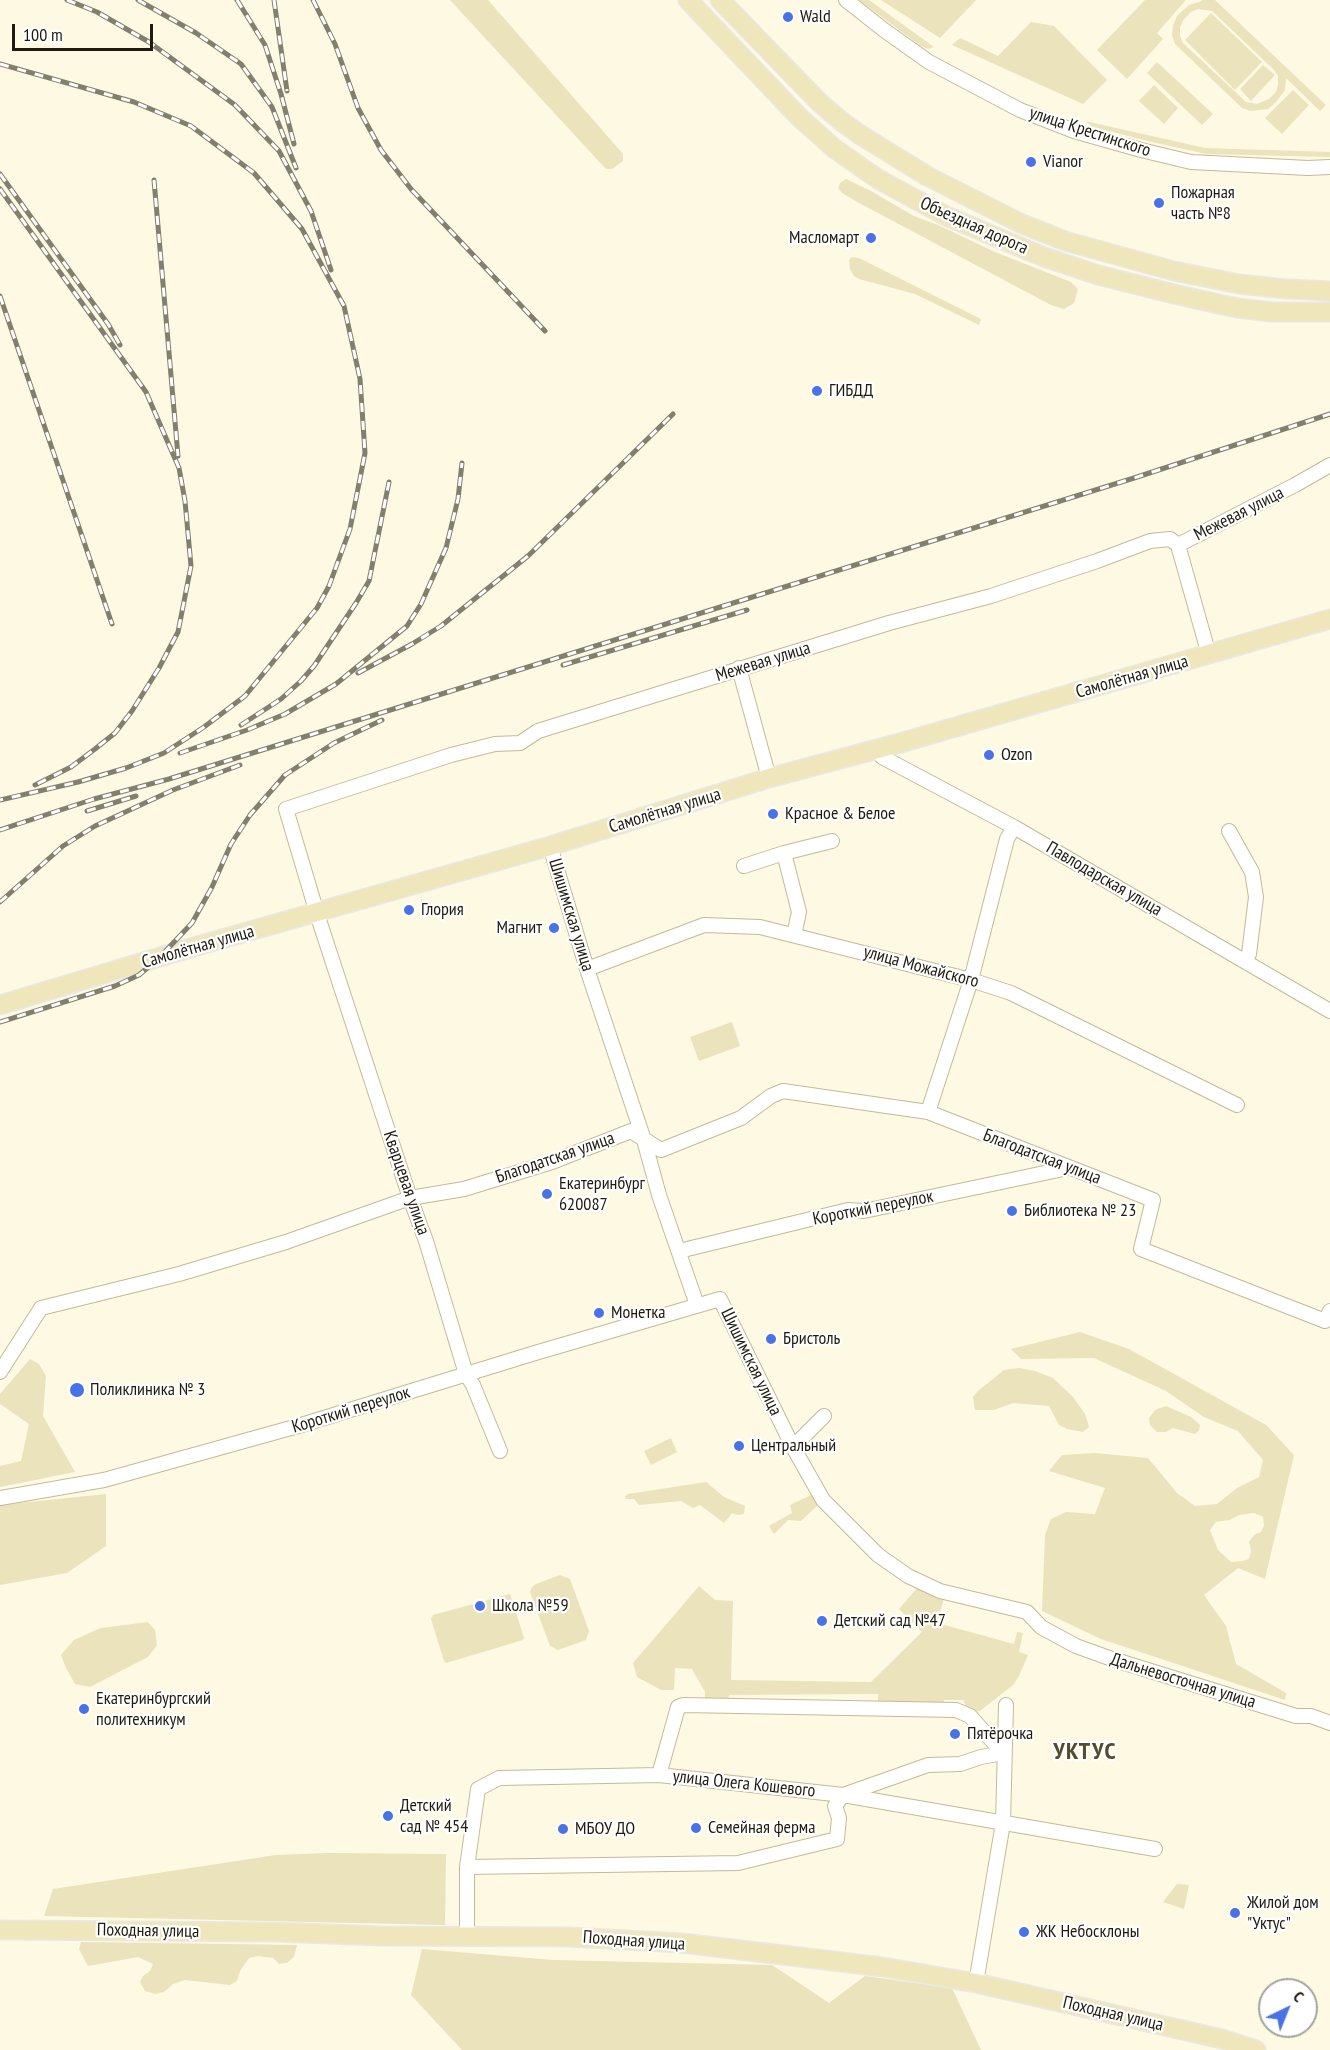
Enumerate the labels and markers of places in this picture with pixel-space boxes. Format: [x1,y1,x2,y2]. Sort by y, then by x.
place label: Wald [800,6,831,28]
marker: Wald [781,10,795,24]
place label: Vianor [1043,151,1083,173]
marker: Vianor [1024,155,1038,169]
place label: Пожарная часть №8 [1171,182,1235,224]
marker: Пожарная часть №8 [1152,196,1166,210]
place label: Масломарт [789,227,859,249]
marker: Масломарт [864,231,878,245]
place label: ГИБДД [829,380,873,402]
marker: ГИБДД [810,384,824,398]
place label: Ozon [1001,744,1033,766]
marker: Ozon [982,748,996,762]
place label: Красное & Белое [785,803,895,825]
marker: Красное & Белое [766,807,780,821]
place label: Глория [421,899,464,921]
marker: Глория [402,903,416,917]
place label: Магнит [497,917,542,939]
marker: Магнит [547,921,561,935]
place label: Екатеринбург 620087 [559,1173,645,1216]
marker: Екатеринбург 620087 [540,1187,554,1201]
place label: Библиотека № 23 [1024,1200,1136,1222]
marker: Библиотека № 23 [1005,1204,1019,1218]
place label: Монетка [611,1302,665,1324]
marker: Монетка [592,1306,606,1320]
place label: Бристоль [783,1328,840,1350]
marker: Бристоль [764,1332,778,1346]
place label: Поликлиника № 3 [90,1379,205,1401]
marker: Поликлиника № 3 [68,1381,86,1399]
place label: Центральный [751,1435,836,1457]
marker: Центральный [732,1439,746,1453]
place label: Школа №59 [492,1595,569,1617]
marker: Школа №59 [473,1599,487,1613]
place label: Детский сад №47 [834,1610,946,1632]
marker: Детский сад №47 [815,1614,829,1628]
place label: Екатеринбургский политехникум [96,1688,211,1730]
marker: Екатеринбургский политехникум [77,1702,91,1716]
place label: Пятёрочка [967,1723,1033,1745]
marker: Пятёрочка [948,1727,962,1741]
place label: Детский сад № 454 [400,1795,468,1838]
marker: Детский сад № 454 [381,1809,395,1823]
place label: Семейная ферма [708,1817,815,1839]
place label: МБОУ ДО [575,1818,635,1840]
marker: Семейная ферма [689,1821,703,1835]
marker: МБОУ ДО [556,1822,570,1836]
place label: Жилой дом "Уктус" [1247,1892,1319,1934]
marker: Жилой дом "Уктус" [1228,1906,1242,1920]
place label: ЖК Небосклоны [1036,1921,1139,1943]
marker: ЖК Небосклоны [1017,1925,1031,1939]

